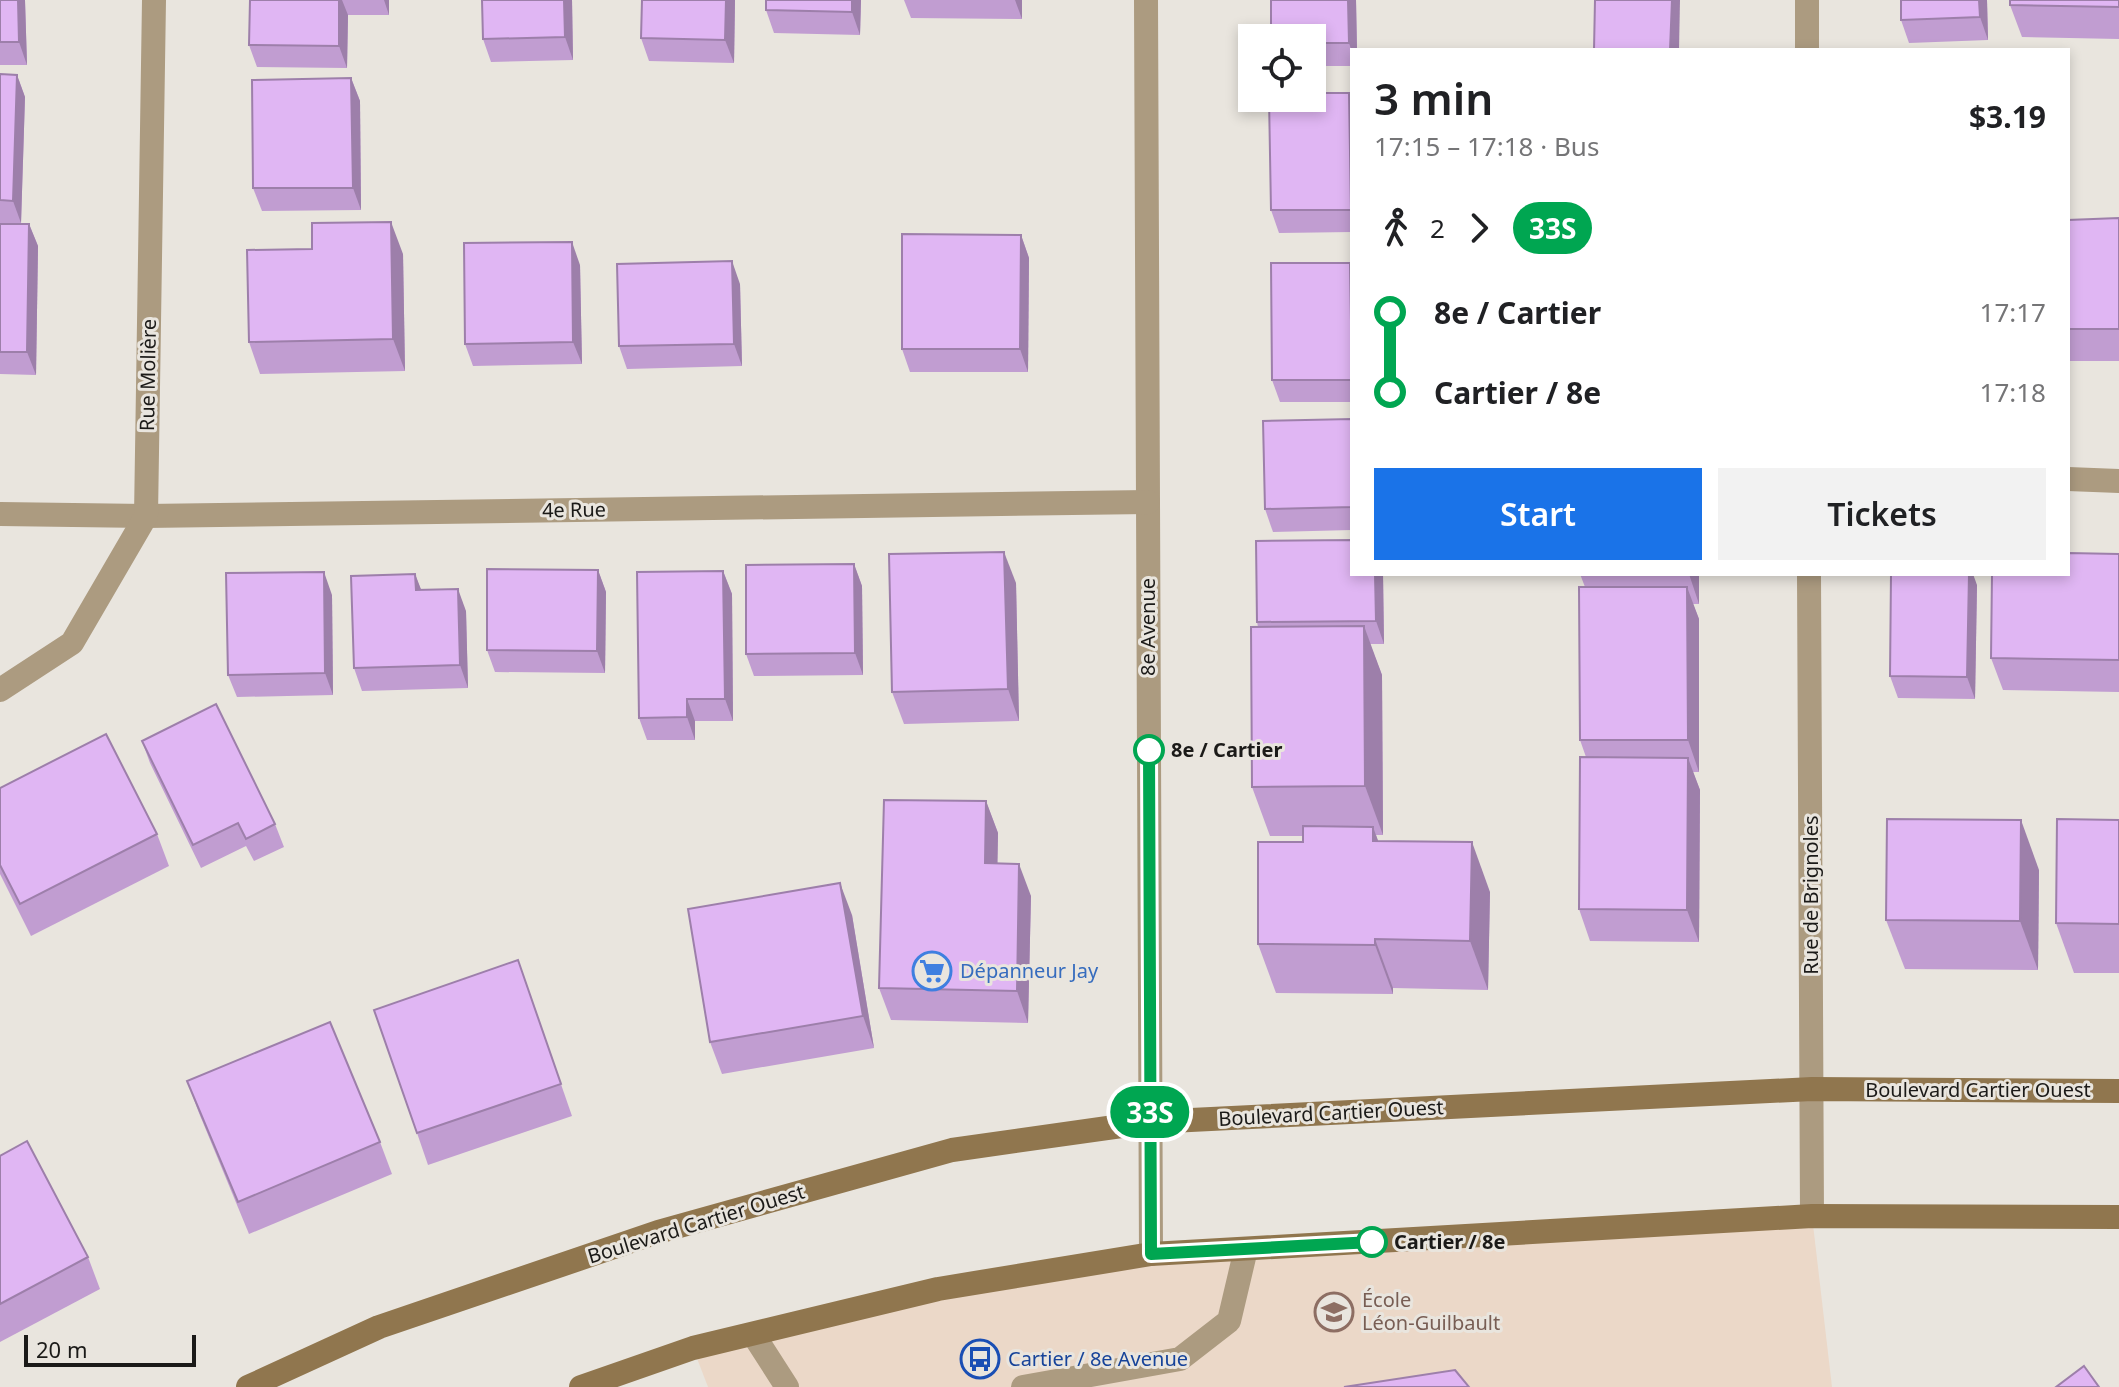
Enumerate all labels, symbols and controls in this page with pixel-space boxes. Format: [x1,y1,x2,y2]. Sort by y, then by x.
map controls [1238,24,1326,112]
button: locate [1238,24,1326,112]
text: 3 min [1374,68,1493,128]
text: $3.19 [1969,96,2046,137]
text: 17:15 – 17:18 · Bus [1374,128,1599,164]
icon: walk [1374,206,1418,250]
icon: forward [1457,206,1501,250]
text: 33S [1529,209,1576,247]
text: 2 [1430,210,1445,246]
text: 8e / Cartier [1434,292,1601,333]
text: 17:17 [1980,294,2046,330]
street label: Rue Molière [133,319,162,431]
text: Cartier / 8e [1434,372,1601,413]
text: 17:18 [1980,374,2046,410]
button: Start [1374,468,1702,560]
button: Tickets [1718,468,2046,560]
street label: 4e Rue [542,495,606,524]
street label: 8e Avenue [1134,578,1161,676]
marker: 8e / Cartier [1134,735,1164,765]
place label: 8e / Cartier [1171,736,1282,763]
street label: Rue de Brignoles [1797,815,1824,975]
supermarket icon: Dépanneur Jay [911,950,953,992]
place label: Dépanneur Jay [960,957,1099,984]
street label: Boulevard Cartier Ouest [1865,1076,2091,1103]
line badge: 33S [1104,1086,1196,1138]
text: 33S [1126,1093,1174,1131]
street label: Boulevard Cartier Ouest [1218,1093,1444,1132]
street label: Boulevard Cartier Ouest [584,1178,808,1269]
marker: Cartier / 8e [1357,1227,1387,1257]
place label: Cartier / 8e [1394,1228,1505,1255]
place label: École Léon-Guilbault [1362,1286,1500,1336]
school or university icon: École Léon-Guilbault [1313,1291,1355,1333]
scale bar [24,1331,196,1367]
text: 20 m [36,1334,87,1364]
bus stop icon: Cartier / 8e Avenue [959,1338,1001,1380]
place label: Cartier / 8e Avenue [1008,1345,1188,1372]

